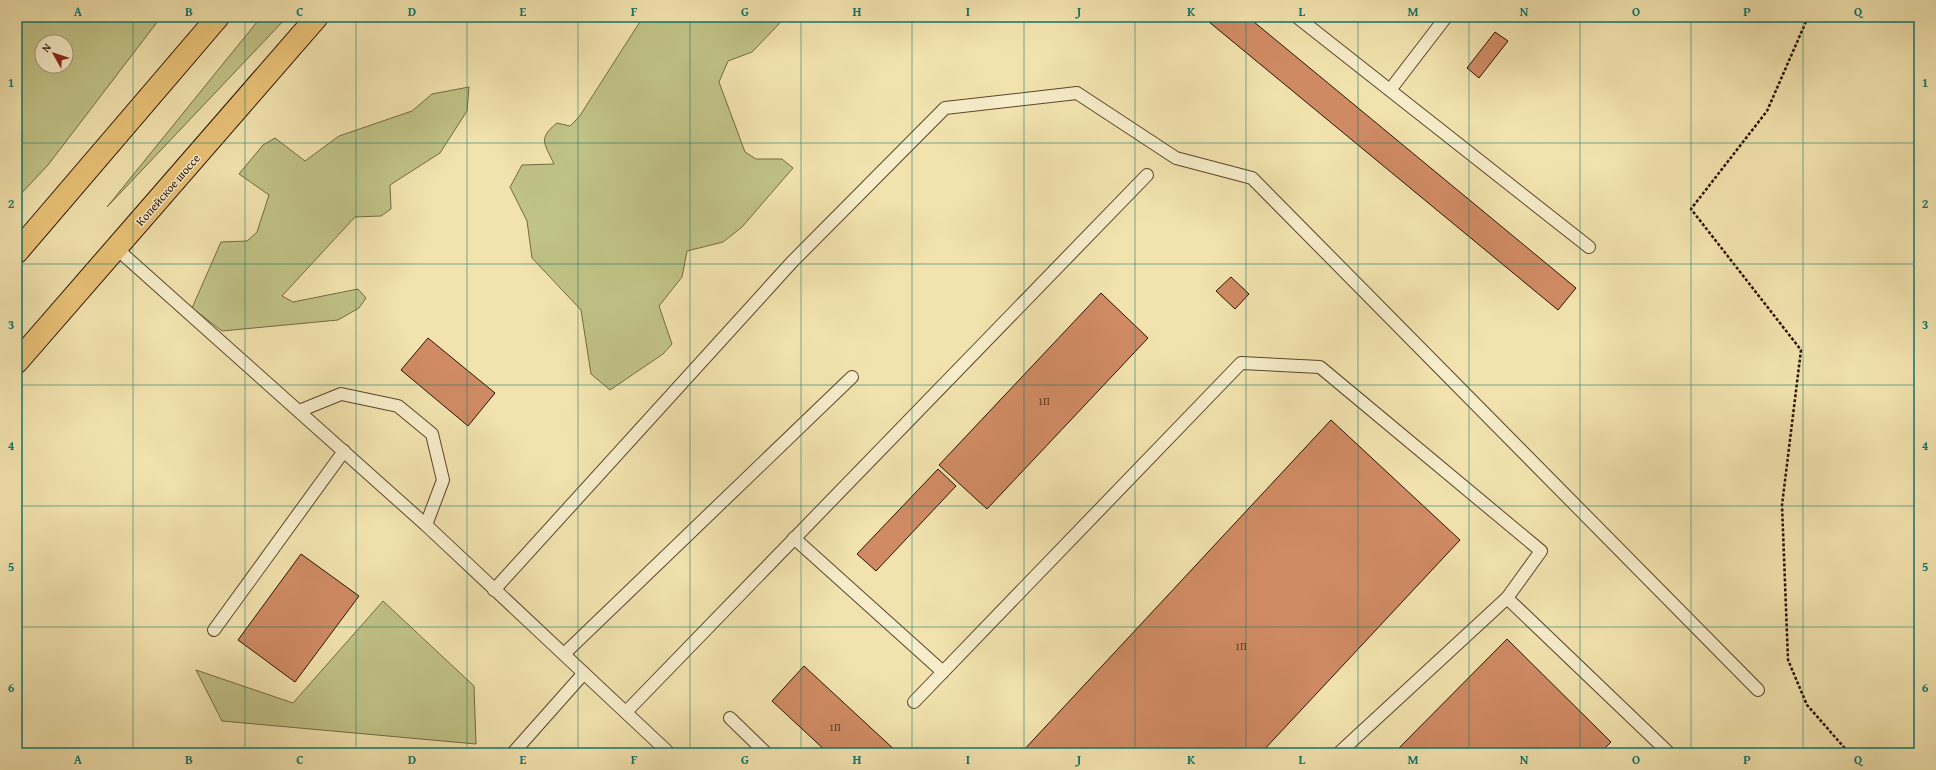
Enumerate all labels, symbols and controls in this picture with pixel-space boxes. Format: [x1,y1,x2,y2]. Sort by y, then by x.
text: A [74,2,83,21]
text: B [185,2,193,21]
text: C [296,2,304,21]
text: D [408,2,416,21]
text: E [520,2,527,21]
text: F [631,2,638,21]
text: G [741,2,749,21]
text: H [852,2,862,21]
text: I [966,2,970,21]
text: J [1075,2,1082,21]
text: K [1187,2,1196,21]
text: L [1299,2,1306,21]
text: M [1407,2,1419,21]
text: N [1520,2,1529,21]
text: O [1632,2,1640,21]
text: P [1743,2,1751,21]
text: Q [1854,2,1864,21]
north arrow [34,34,74,74]
text: N [38,39,55,56]
text: 1 [8,73,14,92]
text: 1 [1922,73,1928,92]
street label: Копейское шоссе [132,150,204,229]
text: 2 [8,194,15,213]
text: 2 [1922,194,1929,213]
text: 3 [8,315,14,334]
text: 3 [1922,315,1928,334]
house number: 1П [1038,394,1050,409]
text: 4 [8,436,15,455]
text: 4 [1922,436,1929,455]
text: 5 [8,557,15,576]
text: 5 [1922,557,1929,576]
house number: 1П [1235,639,1247,654]
text: 6 [8,678,15,697]
text: 6 [1922,678,1929,697]
house number: 1П [829,720,841,735]
text: A [74,750,83,769]
text: B [185,750,193,769]
text: C [296,750,304,769]
text: D [408,750,416,769]
text: E [520,750,527,769]
text: F [631,750,638,769]
text: G [741,750,749,769]
text: H [852,750,862,769]
text: I [966,750,970,769]
text: J [1075,750,1082,769]
text: K [1187,750,1196,769]
text: L [1299,750,1306,769]
text: M [1407,750,1419,769]
text: N [1520,750,1529,769]
text: O [1632,750,1640,769]
text: P [1743,750,1751,769]
text: Q [1854,750,1864,769]

